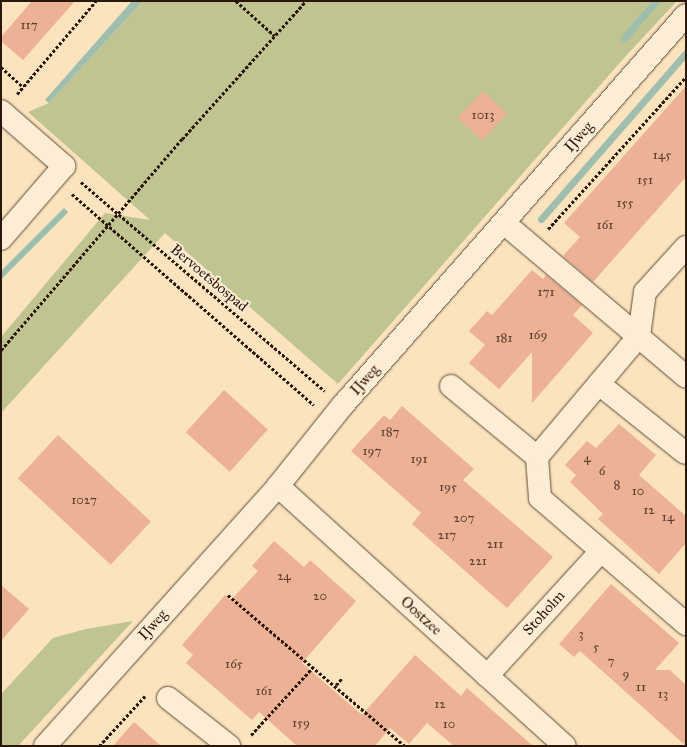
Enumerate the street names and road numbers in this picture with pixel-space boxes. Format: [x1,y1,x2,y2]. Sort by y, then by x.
street label: IJweg [561,118,597,156]
street label: Bervoetsbospad [167,240,251,316]
street label: IJweg [347,361,383,399]
street label: Stoholm [519,587,569,639]
street label: Oostzee [397,593,445,639]
street label: IJweg [135,606,171,644]

